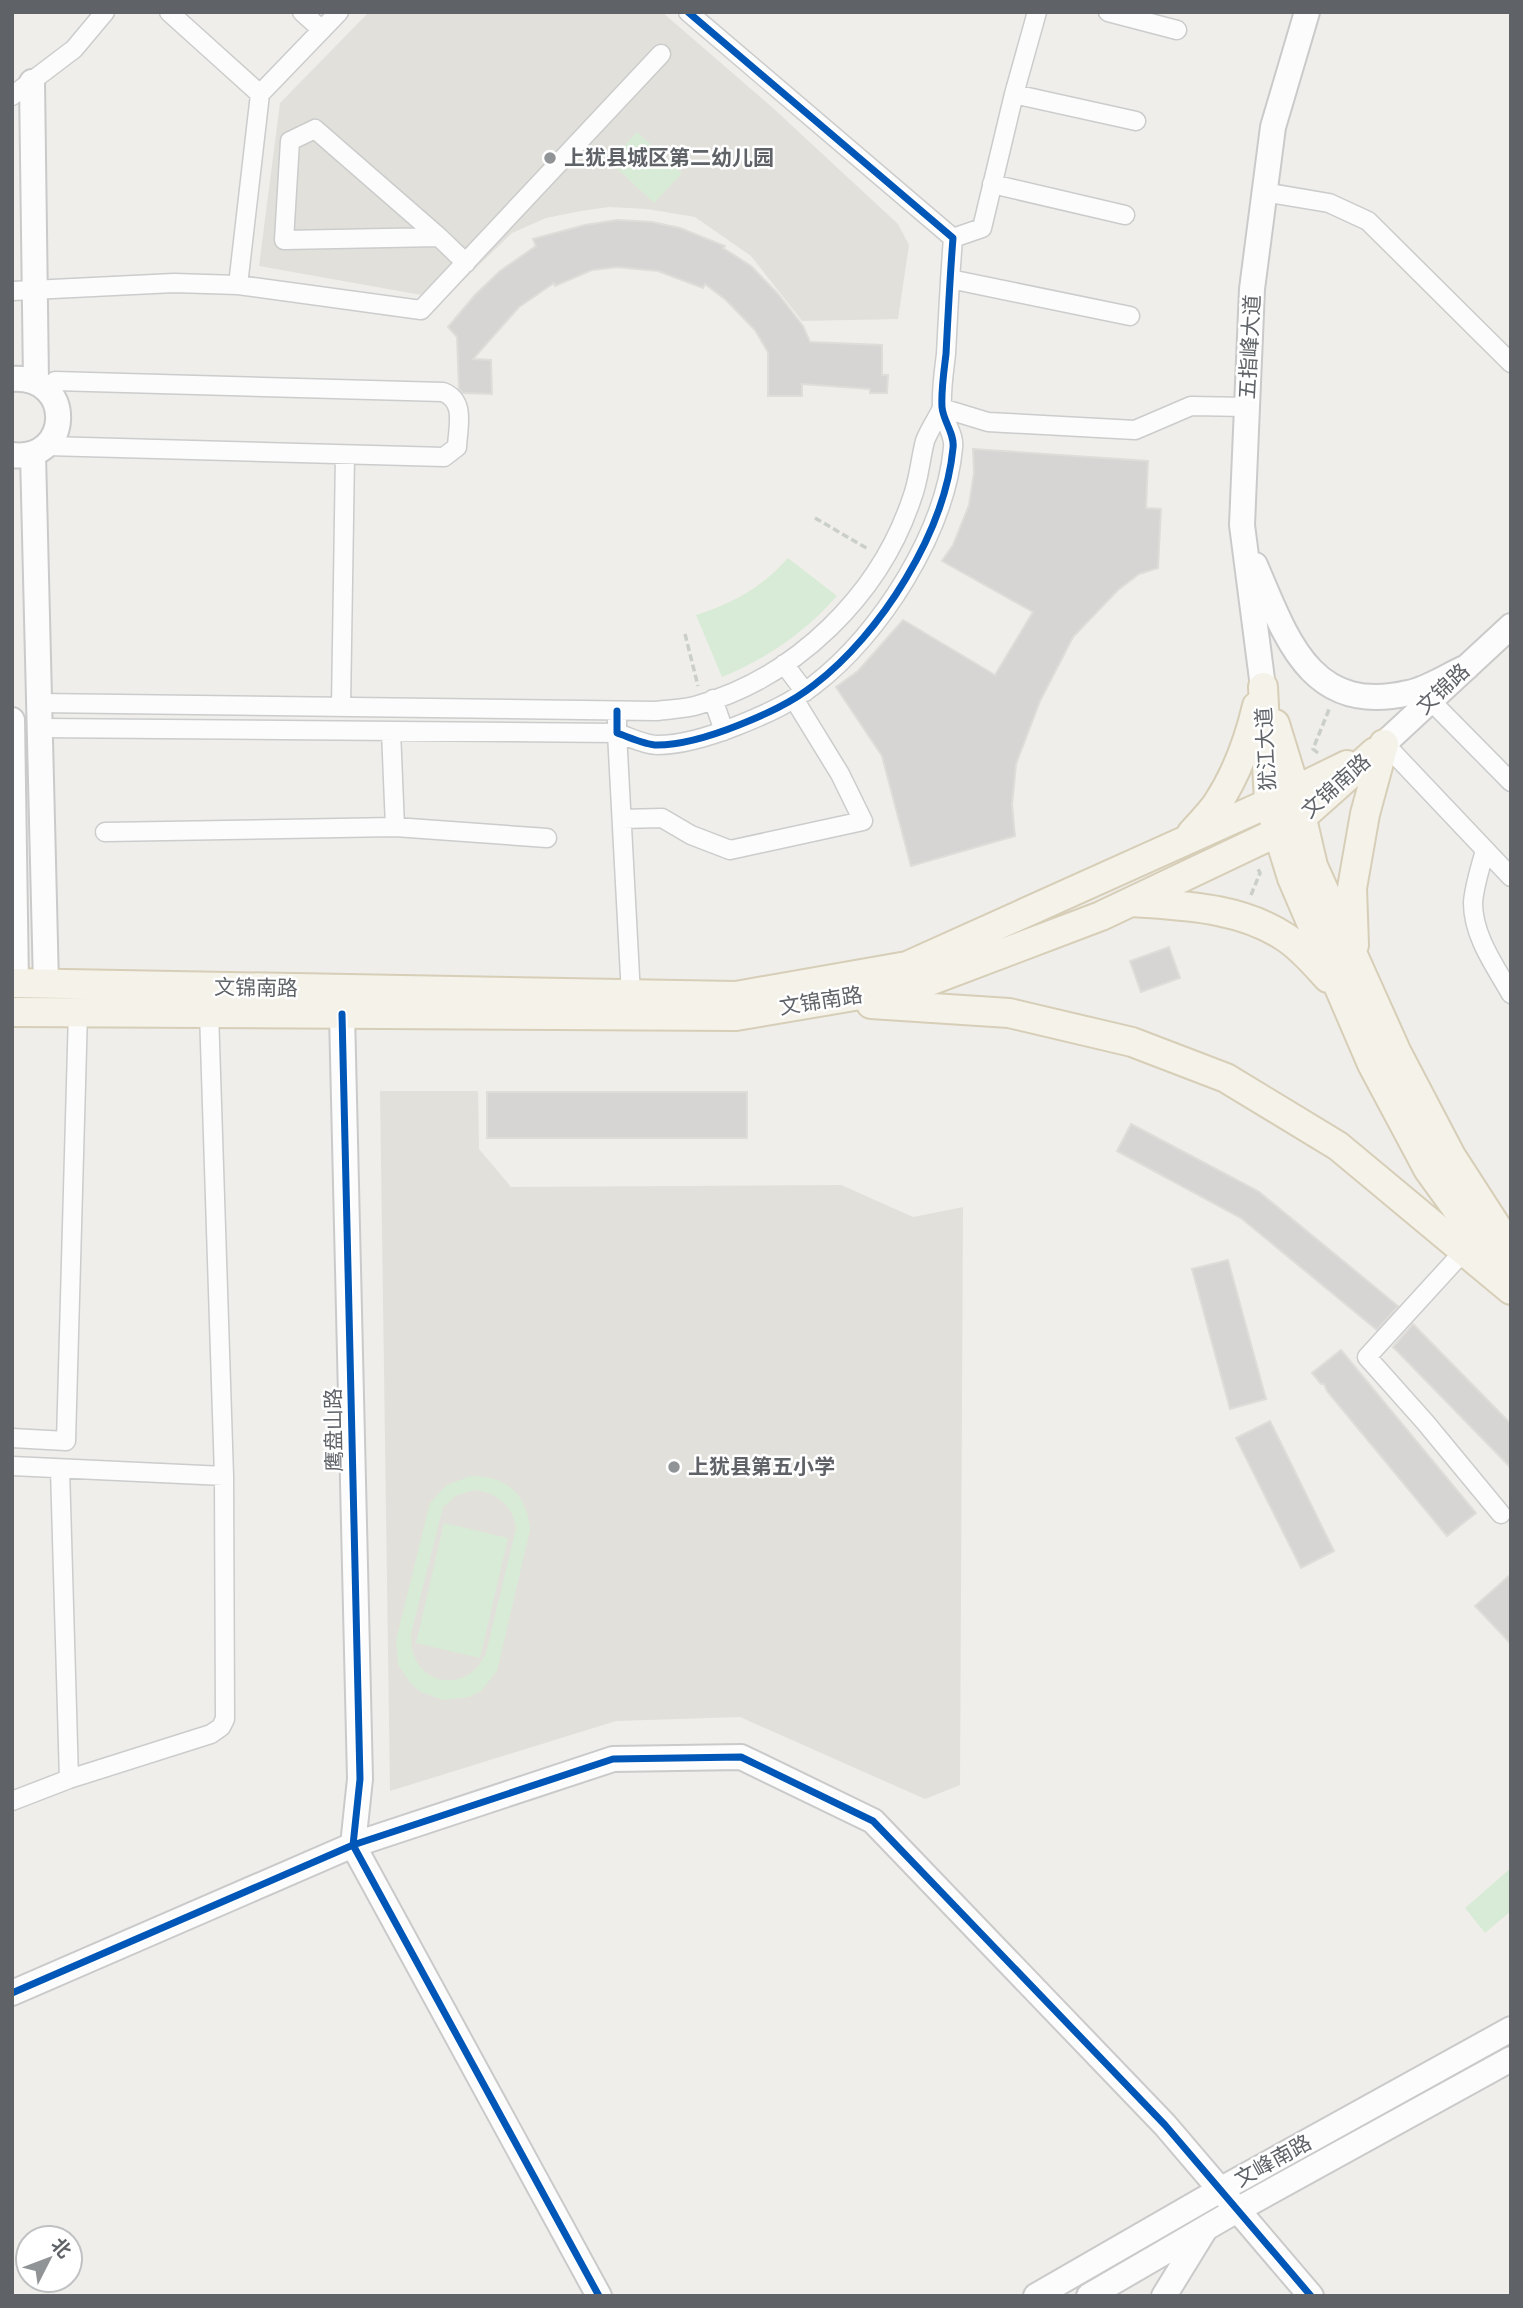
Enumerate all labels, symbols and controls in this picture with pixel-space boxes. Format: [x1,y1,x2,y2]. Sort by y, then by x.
place label: 上犹县城区第二幼儿园 [564,144,774,169]
marker: 上犹县城区第二幼儿园 [542,150,558,166]
street label: 五指峰大道 [1233,294,1264,400]
street label: 文锦路 [1410,657,1474,719]
street label: 犹江大道 [1250,706,1279,792]
street label: 文锦南路 [1295,747,1375,822]
street label: 文锦南路 [214,973,298,1000]
street label: 文锦南路 [777,981,864,1018]
street label: 鹰盘山路 [319,1388,346,1472]
place label: 上犹县第五小学 [688,1453,835,1478]
marker: 上犹县第五小学 [666,1459,682,1475]
street label: 文峰南路 [1229,2128,1315,2191]
north arrow [14,2224,84,2294]
text: 北 [47,2233,77,2262]

